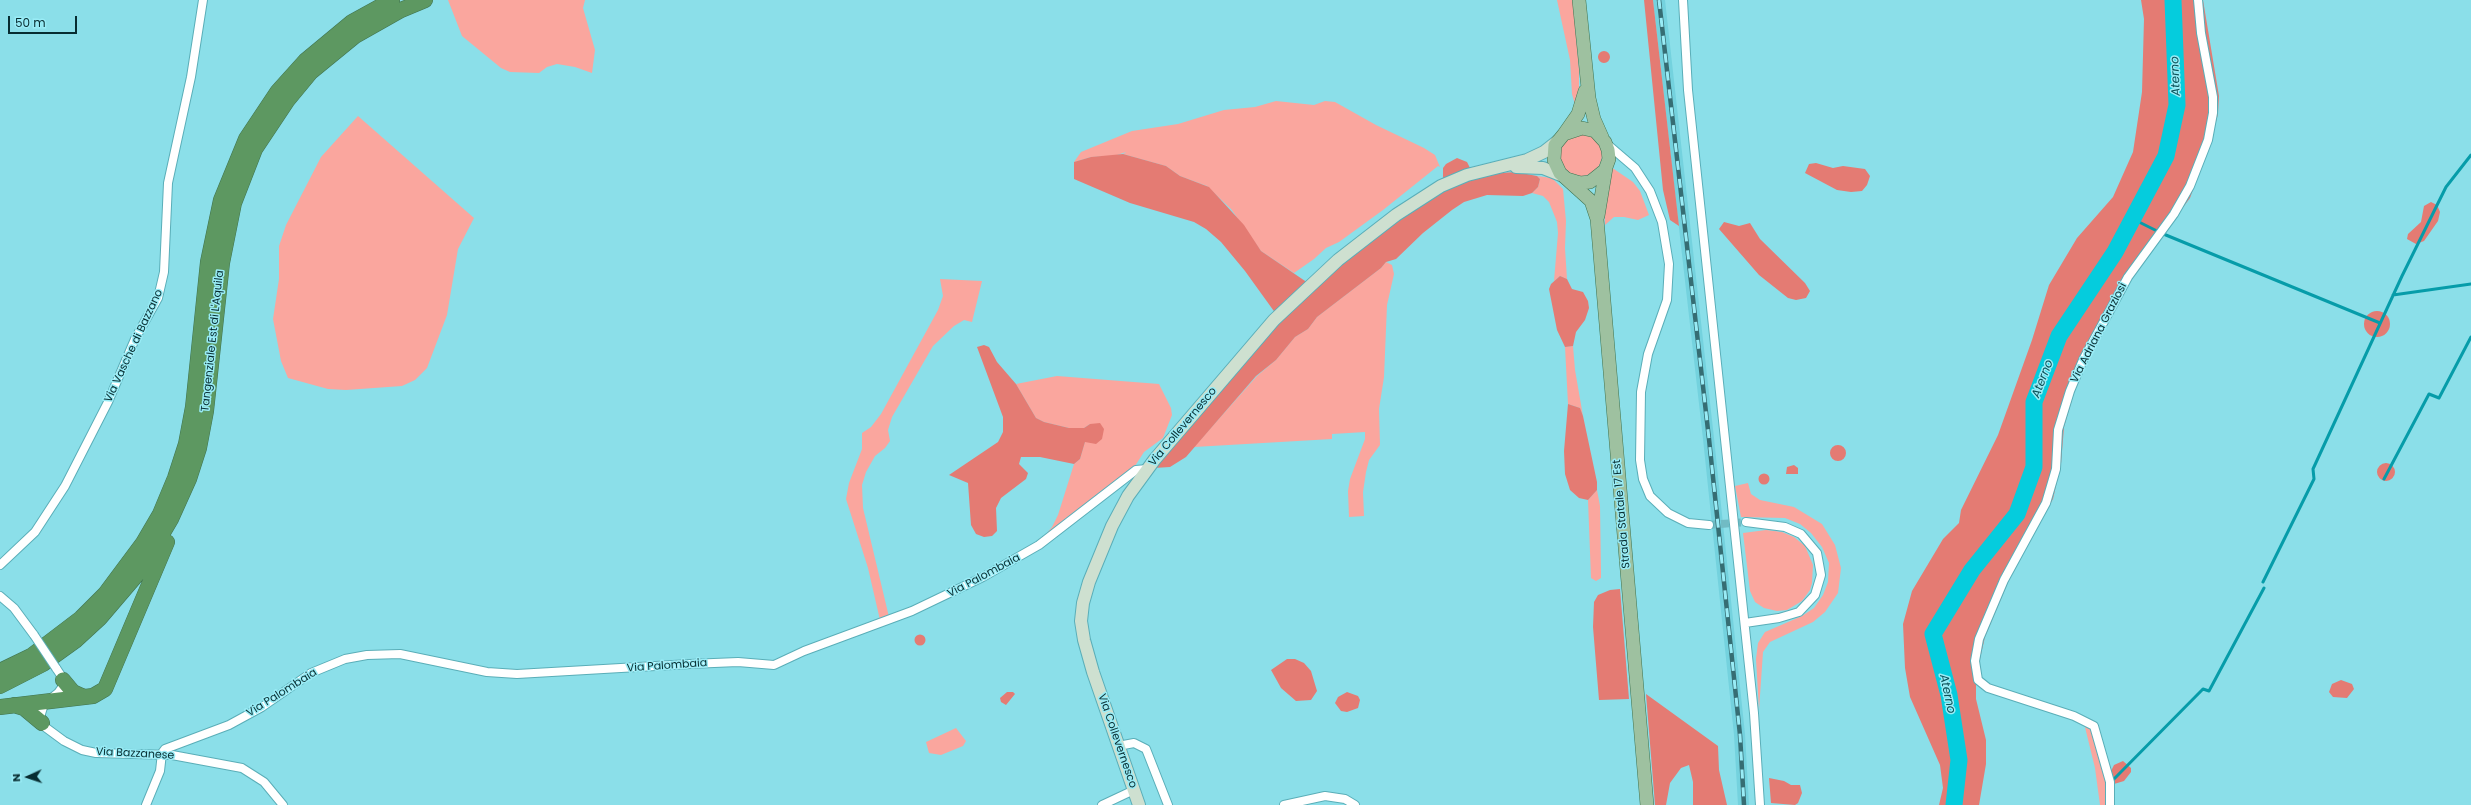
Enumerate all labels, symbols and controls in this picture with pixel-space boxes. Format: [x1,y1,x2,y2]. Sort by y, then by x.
scale bar [10,8,79,34]
text: 50 m [15,14,46,31]
water label: Aterno [2168,56,2184,96]
street label: Tangenziale Est di L'Aquila [199,270,227,412]
street label: Via Adriana Graziosi [2068,281,2130,385]
street label: Via Vasche di Bazzano [102,287,166,405]
water label: Aterno [2029,358,2057,400]
street label: Via Collevernesco [1146,385,1220,469]
street label: Strada Statale 17 Est [1611,459,1633,569]
street label: Via Palombaia [945,551,1023,601]
street label: Via Palombaia [626,657,708,675]
street label: Via Palombaia [244,666,320,720]
water label: Aterno [1936,673,1958,715]
street label: Via Collevernesco [1095,692,1139,790]
street label: Via Bazzanese [95,745,175,763]
north arrow [8,757,48,797]
text: N [8,773,24,782]

